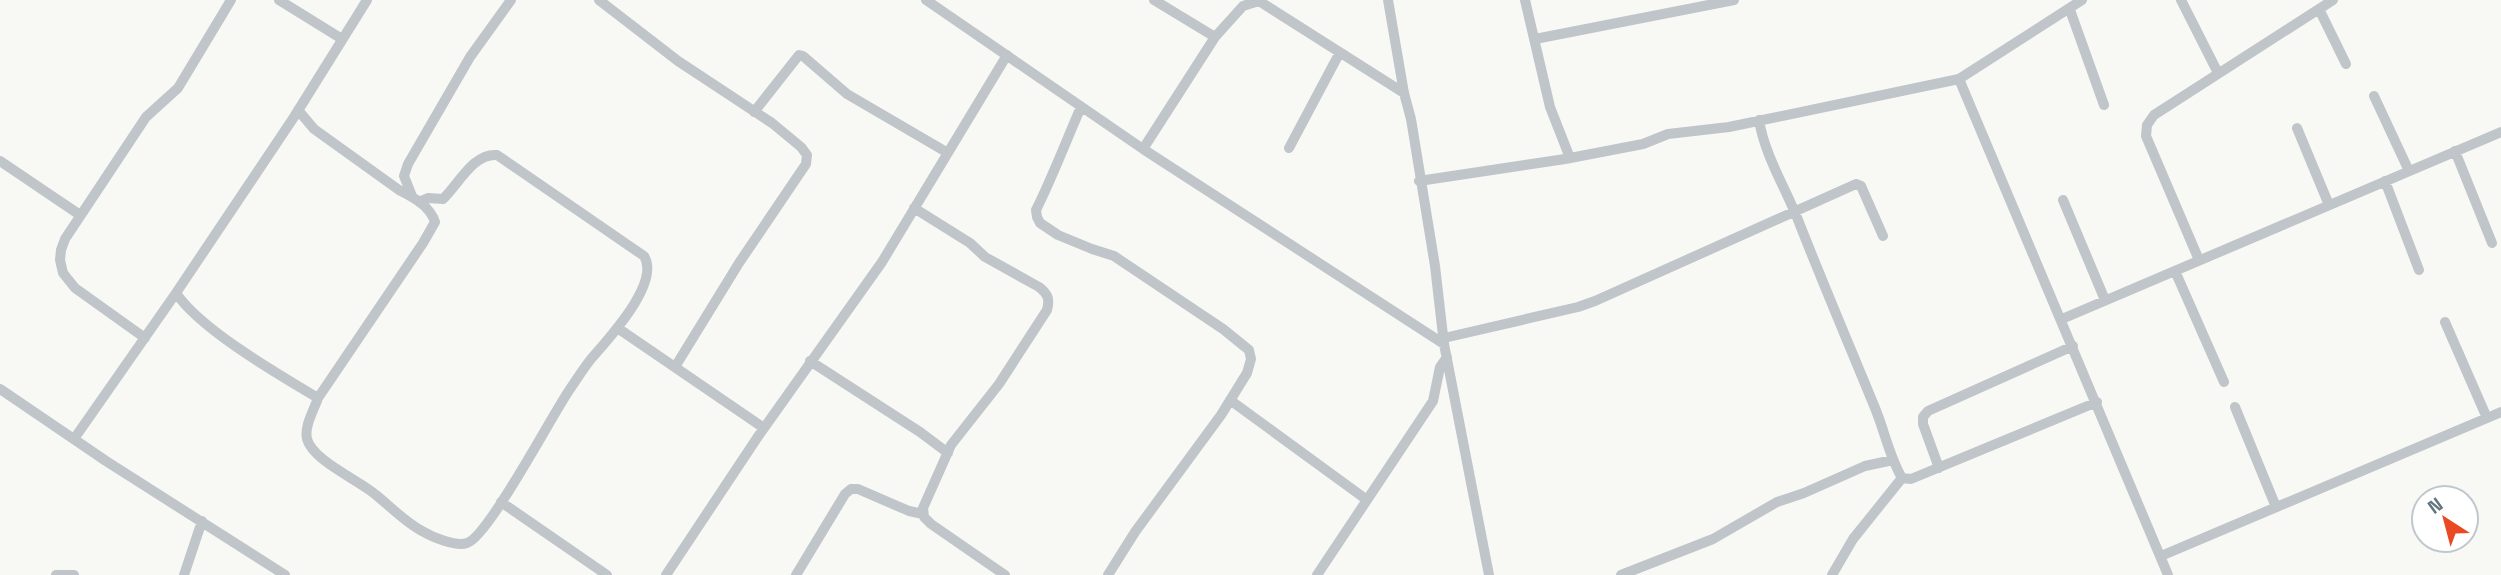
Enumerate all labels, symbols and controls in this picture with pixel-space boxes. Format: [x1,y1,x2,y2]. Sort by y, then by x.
north arrow [2410,484,2480,554]
text: N [2423,492,2448,520]

